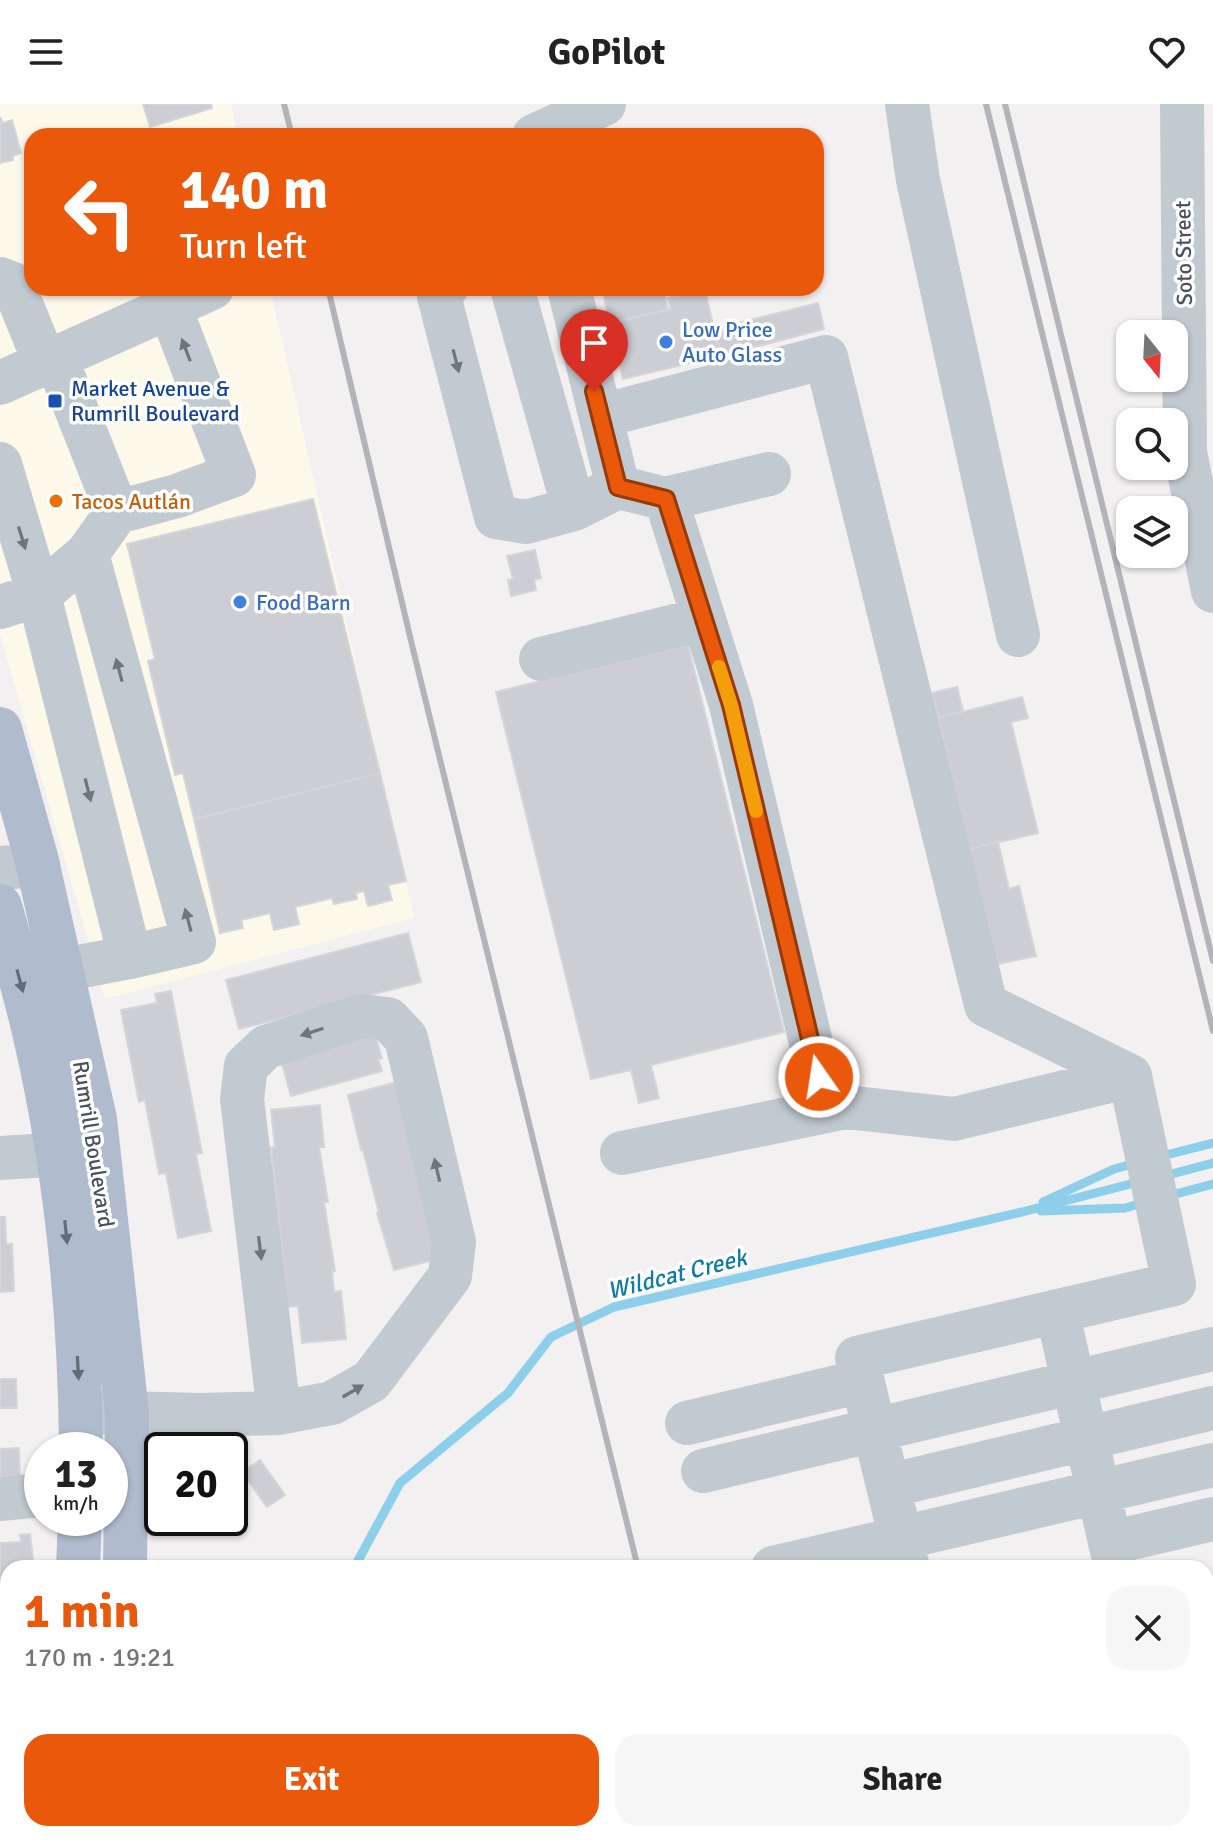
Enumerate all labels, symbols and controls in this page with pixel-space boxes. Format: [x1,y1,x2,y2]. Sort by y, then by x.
icon: menu [24,30,68,74]
text: GoPilot [548,30,665,75]
icon: heart [1145,30,1189,74]
text: 140 m [180,155,328,224]
icon: left [48,160,152,264]
street label: Soto Street [1169,200,1198,306]
text: Turn left [180,224,307,269]
pin [560,309,628,391]
place label: Low Price Auto Glass [682,316,782,368]
north arrow [1116,320,1188,392]
map controls [1116,320,1188,568]
icon: arrive [572,321,616,365]
marker: Low Price Auto Glass [657,333,675,351]
one-way arrow [179,338,192,362]
one-way arrow [450,349,462,374]
place label: Market Avenue & Rumrill Boulevard [71,375,240,427]
marker: Market Avenue & Rumrill Boulevard [46,392,64,410]
button: search [1116,408,1188,480]
place label: Tacos Autlán [72,488,191,515]
marker: Tacos Autlán [47,492,65,510]
button: layers [1116,496,1188,568]
one-way arrow [16,527,29,551]
place label: Food Barn [256,589,351,616]
marker: Food Barn [231,593,249,611]
one-way arrow [112,657,124,682]
one-way arrow [83,777,95,802]
one-way arrow [181,908,194,932]
one-way arrow [15,969,27,994]
one-way arrow [300,1026,324,1039]
position arrow [777,1035,861,1119]
street label: Rumrill Boulevard [67,1059,120,1230]
one-way arrow [431,1158,443,1183]
one-way arrow [60,1220,73,1245]
one-way arrow [253,1236,266,1261]
water label: Wildcat Creek [604,1242,752,1306]
one-way arrow [72,1356,85,1381]
one-way arrow [342,1384,364,1398]
speed limit sign: 20 [144,1432,248,1536]
text: 13 [54,1449,98,1499]
text: km/h [53,1491,99,1516]
text: 1 min [24,1582,140,1641]
button: close [1106,1586,1190,1670]
text: 170 m · 19:21 [24,1642,175,1674]
button: Exit [24,1734,599,1826]
button: Share [615,1734,1190,1826]

